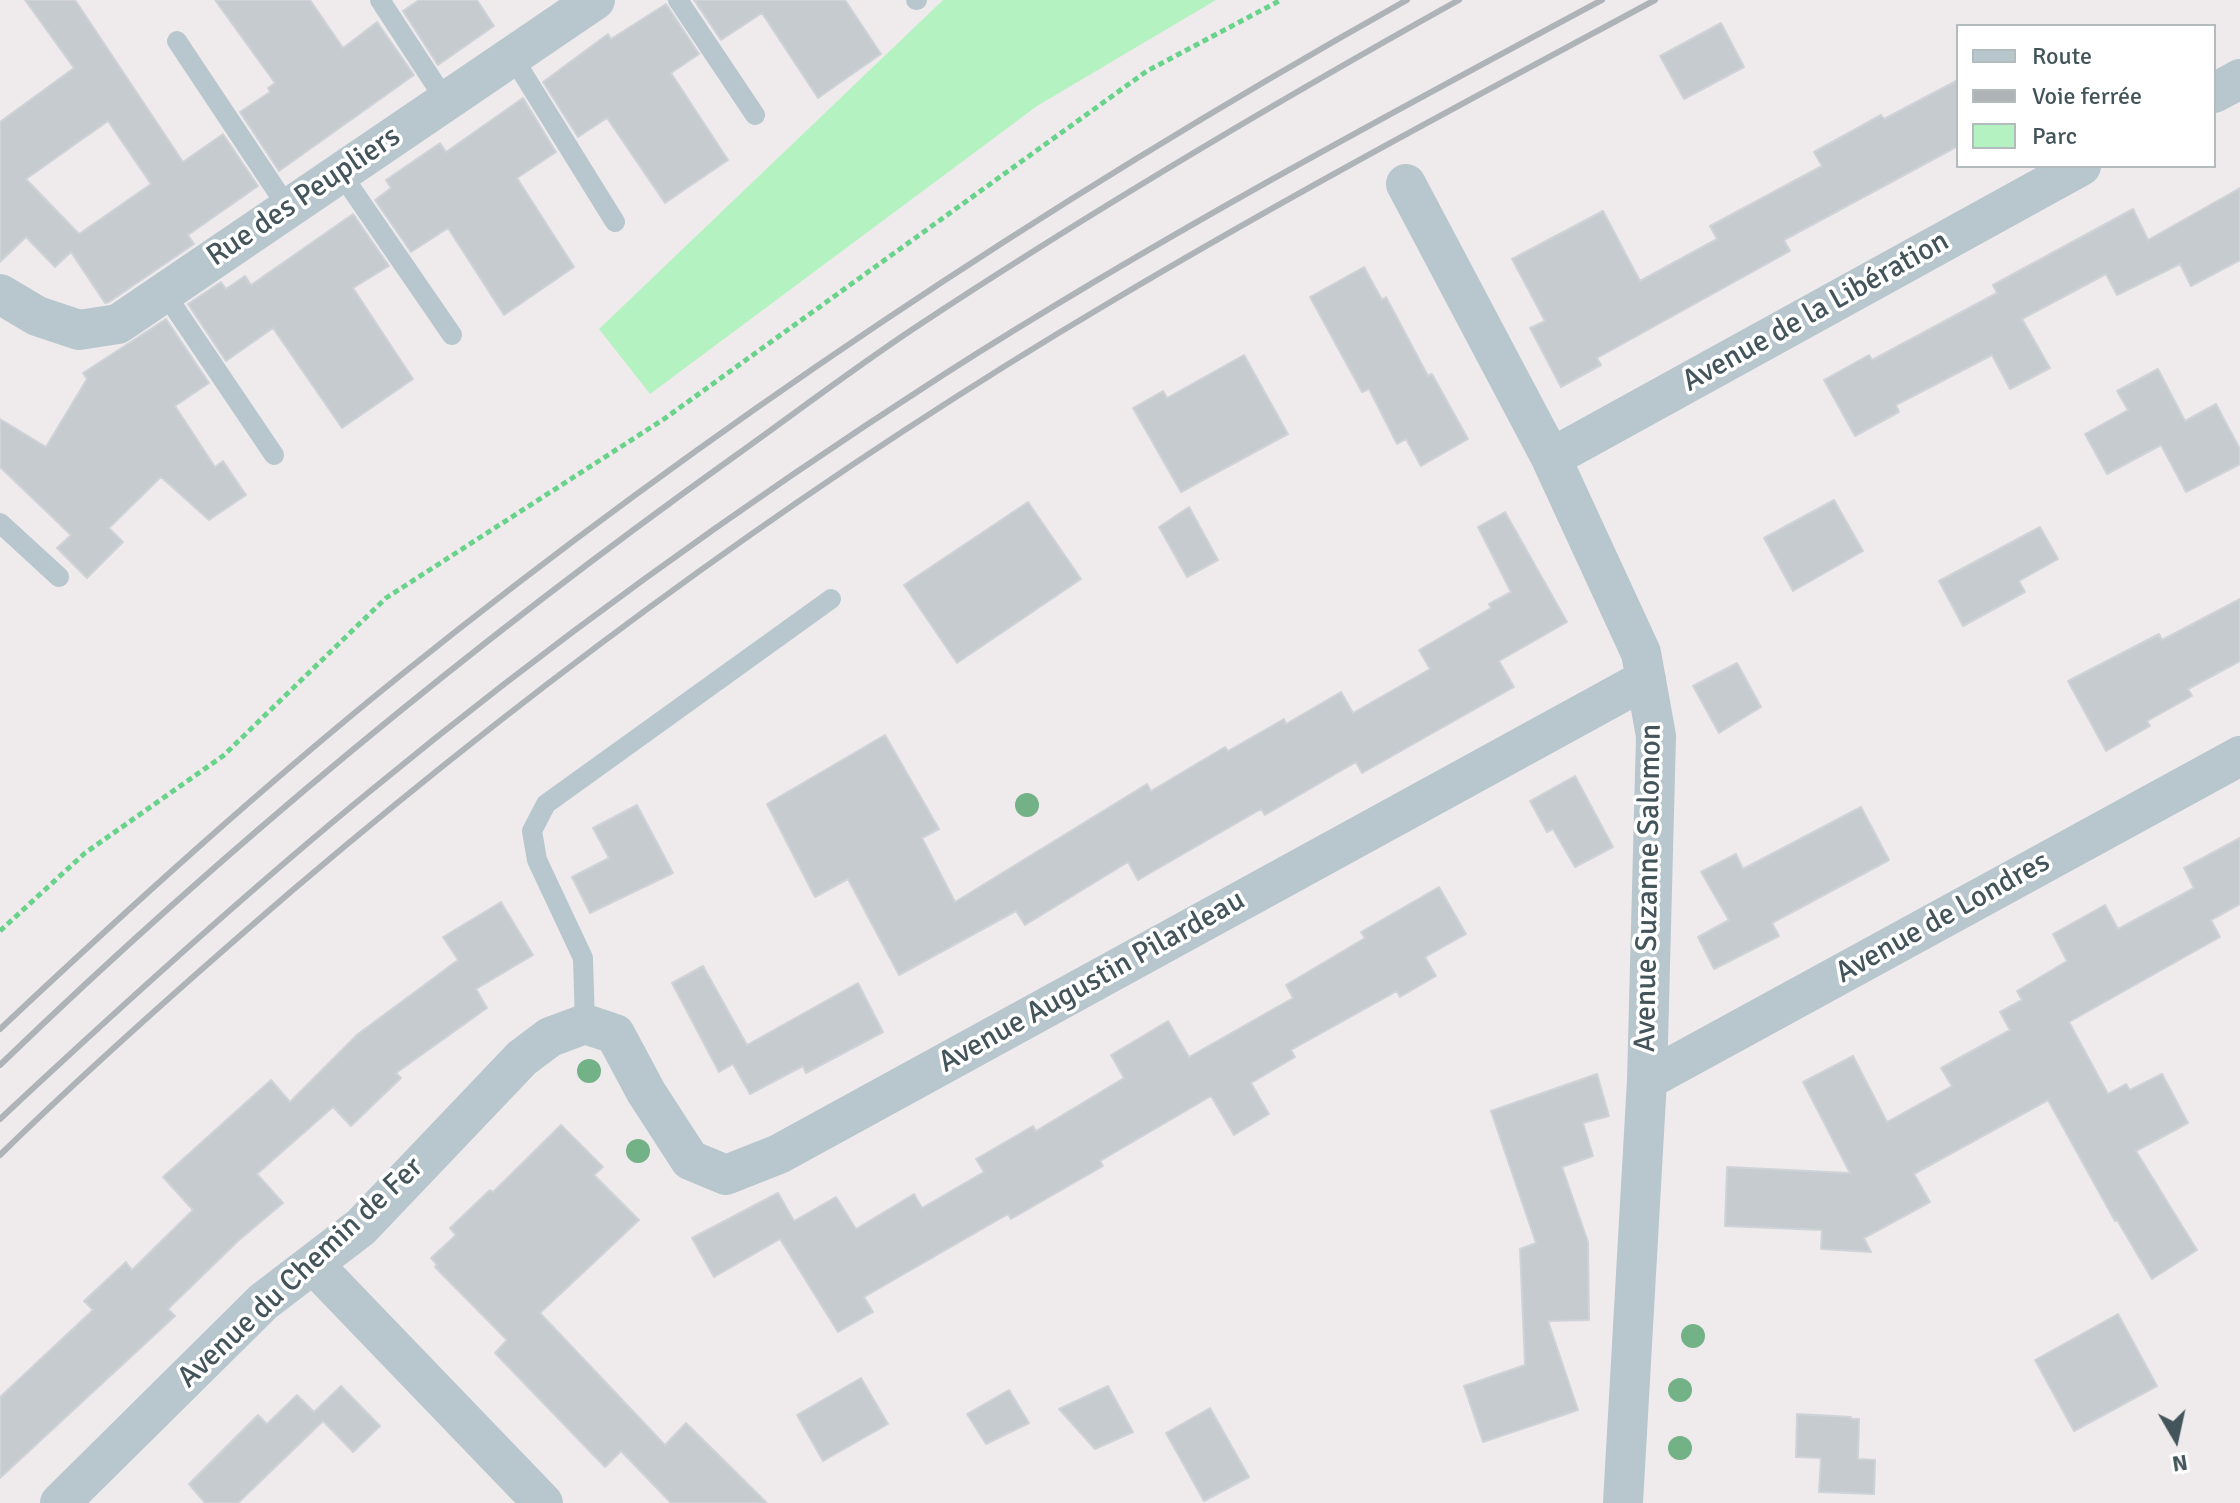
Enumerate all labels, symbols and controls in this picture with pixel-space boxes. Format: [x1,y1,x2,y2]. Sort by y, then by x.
legend [1956,24,2216,168]
text: Route [2032,41,2092,71]
text: Voie ferrée [2032,81,2142,111]
street label: Rue des Peupliers [200,119,408,275]
text: Parc [2032,121,2077,151]
street label: Avenue de la Libération [1676,224,1956,400]
street label: Avenue Suzanne Salomon [1628,724,1670,1052]
street label: Avenue de Londres [1830,844,2056,992]
street label: Avenue Augustin Pilardeau [933,883,1251,1081]
street label: Avenue du Chemin de Fer [171,1150,431,1396]
north arrow [2136,1399,2216,1479]
text: N [2170,1449,2190,1478]

